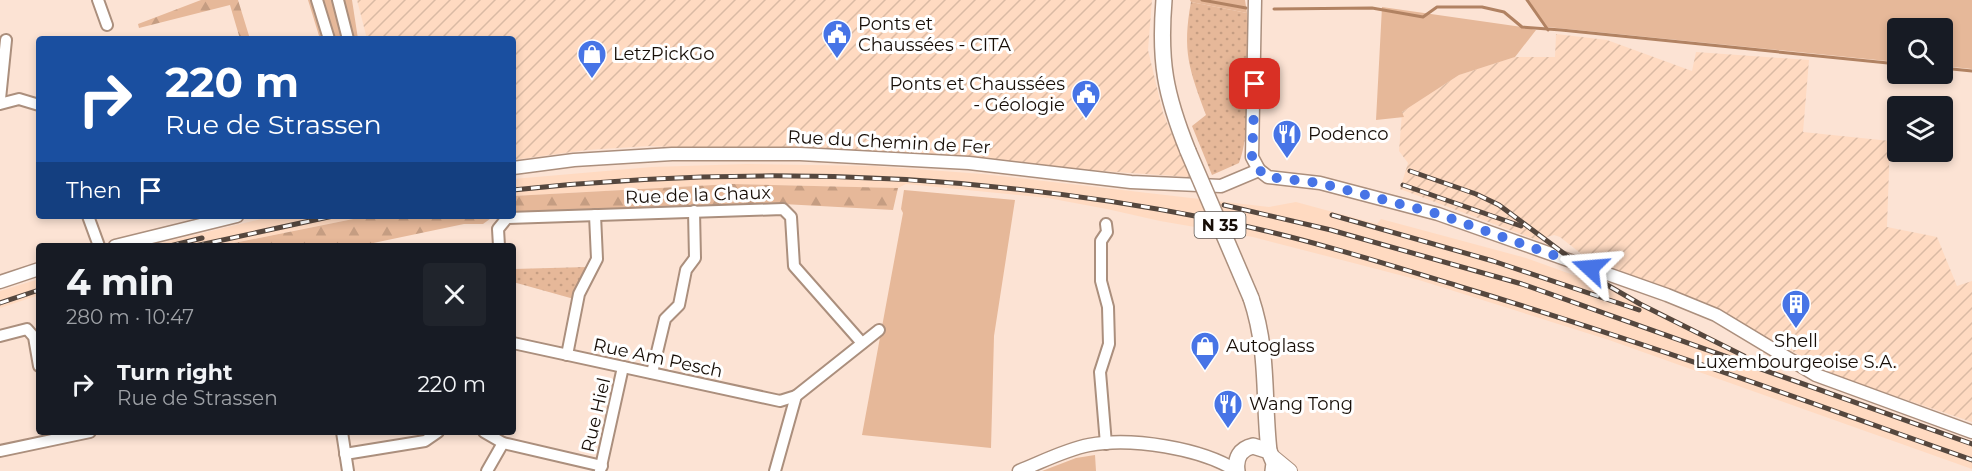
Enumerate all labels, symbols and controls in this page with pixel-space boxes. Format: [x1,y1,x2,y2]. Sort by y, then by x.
place label: Ponts et Chaussées - CITA [858,13,1011,56]
public building icon: Ponts et Chaussées - CITA [821,18,853,60]
map controls [1887,18,1953,162]
button: search [1887,18,1953,84]
shop icon: LetzPickGo [576,38,608,80]
place label: LetzPickGo [613,43,715,65]
text: 220 m [165,56,299,108]
pin [1229,58,1280,109]
icon: right [66,60,144,138]
icon: arrive [1238,67,1271,100]
place label: Ponts et Chaussées - Géologie [889,73,1065,116]
public building icon: Ponts et Chaussées - Géologie [1070,78,1102,120]
button: layers [1887,96,1953,162]
text: Rue de Strassen [165,108,382,141]
restaurant icon: Podenco [1271,118,1303,160]
place label: Podenco [1308,123,1388,145]
street label: Rue du Chemin de Fer [787,126,991,158]
icon: arrive [134,174,167,207]
text: Then [66,177,122,204]
street label: Rue de la Chaux [625,181,772,209]
road number: N 35 [1194,212,1246,238]
position arrow [1558,236,1622,300]
text: 4 min [66,260,174,304]
button: close [423,263,486,326]
building icon: Shell Luxembourgeoise S.A. [1780,288,1812,330]
text: 280 m · 10:47 [66,305,194,329]
shop icon: Autoglass [1189,330,1221,372]
place label: Shell Luxembourgeoise S.A. [1695,330,1897,373]
street label: Rue Am Pesch [591,334,725,382]
place label: Autoglass [1226,335,1315,357]
text: Turn right [117,359,232,386]
icon: right [66,368,99,401]
text: 220 m [417,371,486,398]
street label: Rue Hiel [577,376,615,454]
text: Rue de Strassen [117,386,278,410]
restaurant icon: Wang Tong [1212,388,1244,430]
place label: Wang Tong [1249,393,1353,415]

